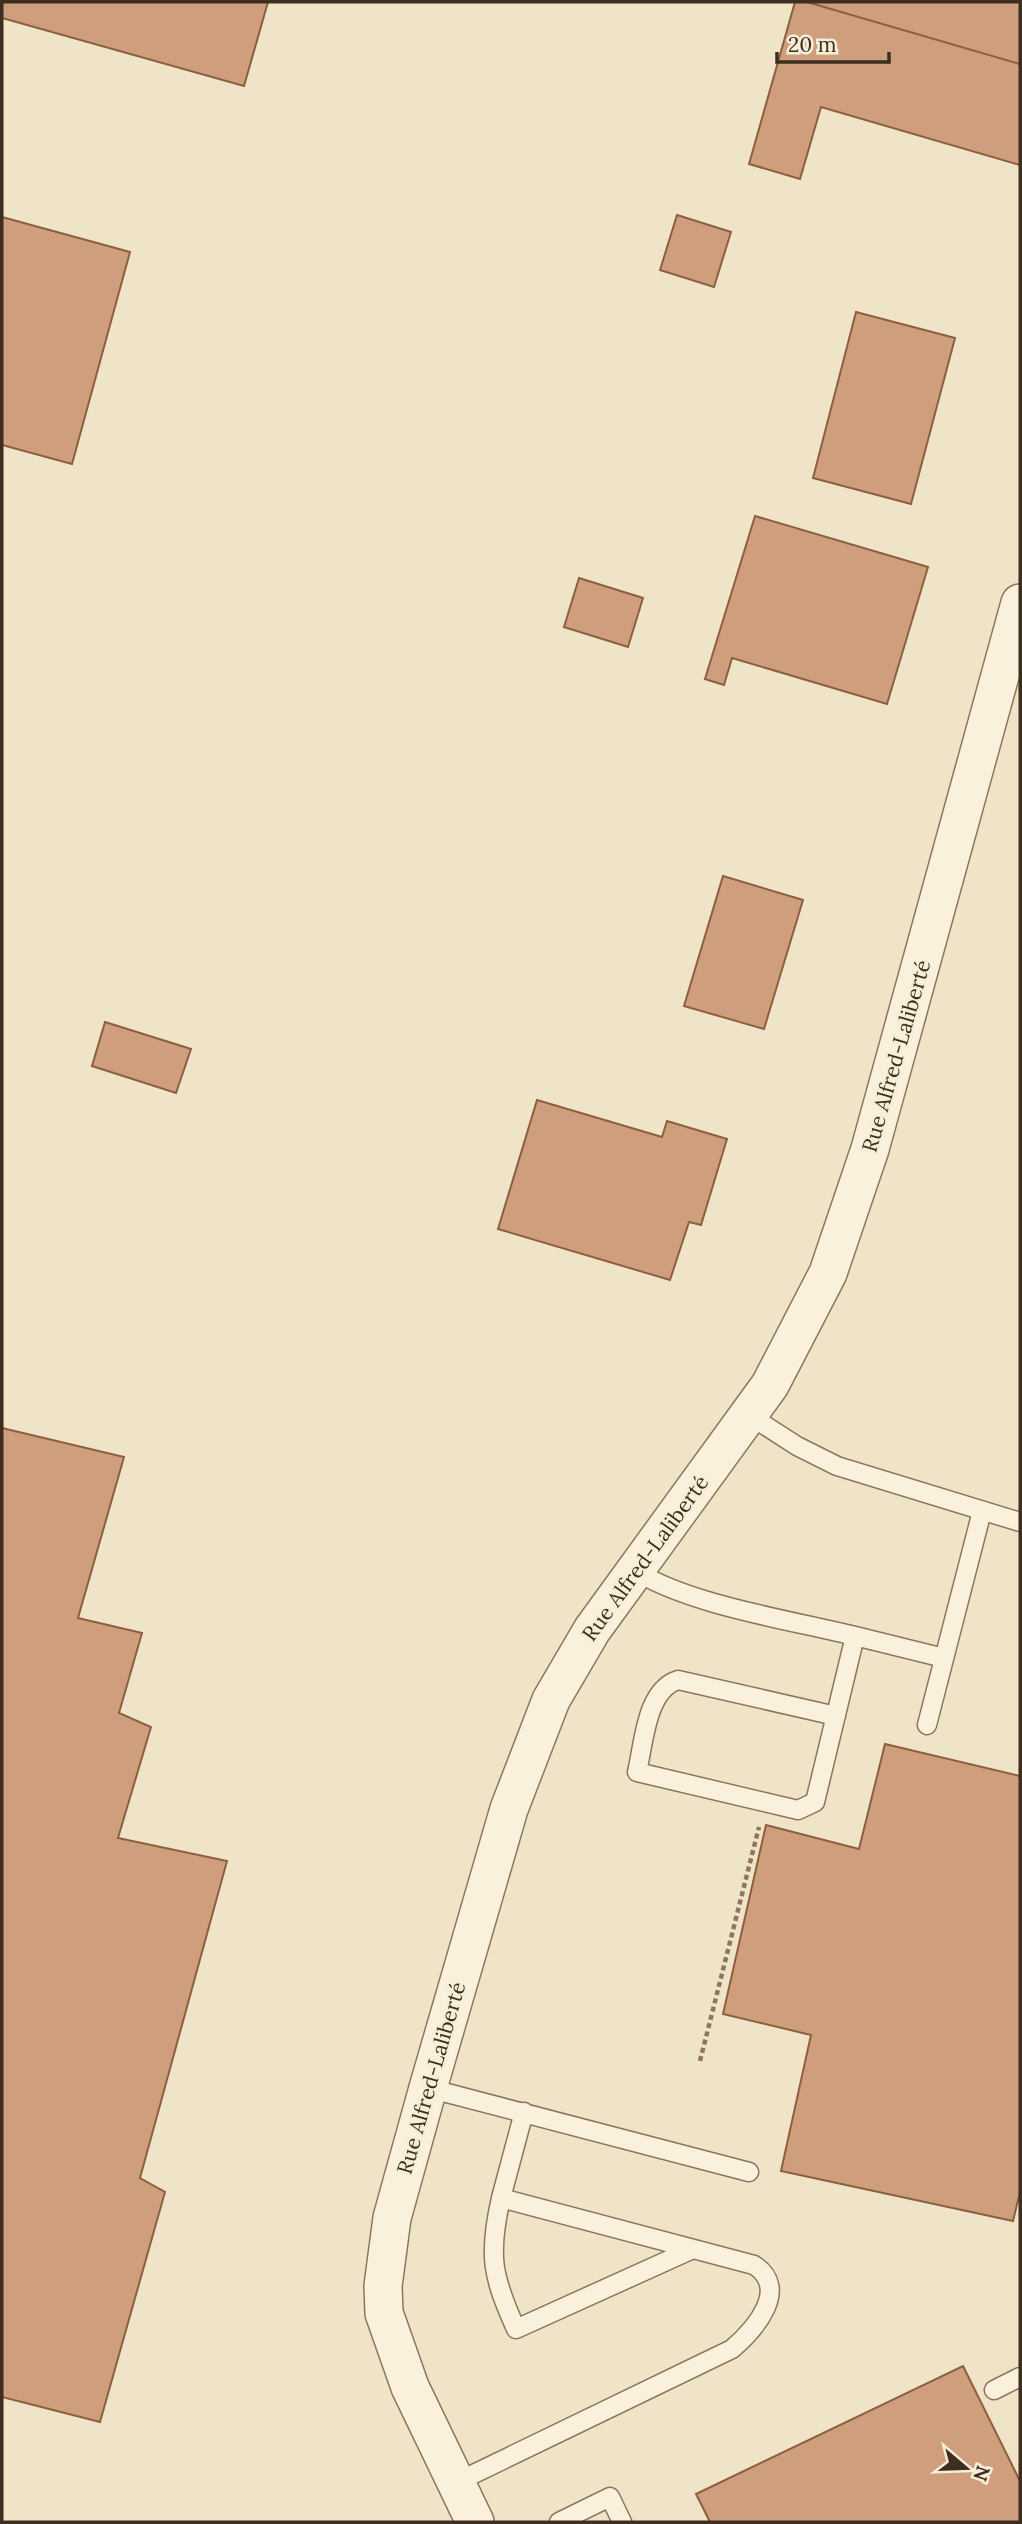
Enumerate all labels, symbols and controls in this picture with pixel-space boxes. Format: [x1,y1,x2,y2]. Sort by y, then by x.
scale bar [777,21,889,65]
text: 20 m [788,31,837,58]
street label: Rue Alfred-Laliberté [856,957,936,1155]
street label: Rue Alfred-Laliberté [576,1470,714,1646]
street label: Rue Alfred-Laliberté [391,1979,471,2177]
north arrow [931,2433,1001,2503]
text: N [968,2463,996,2485]

